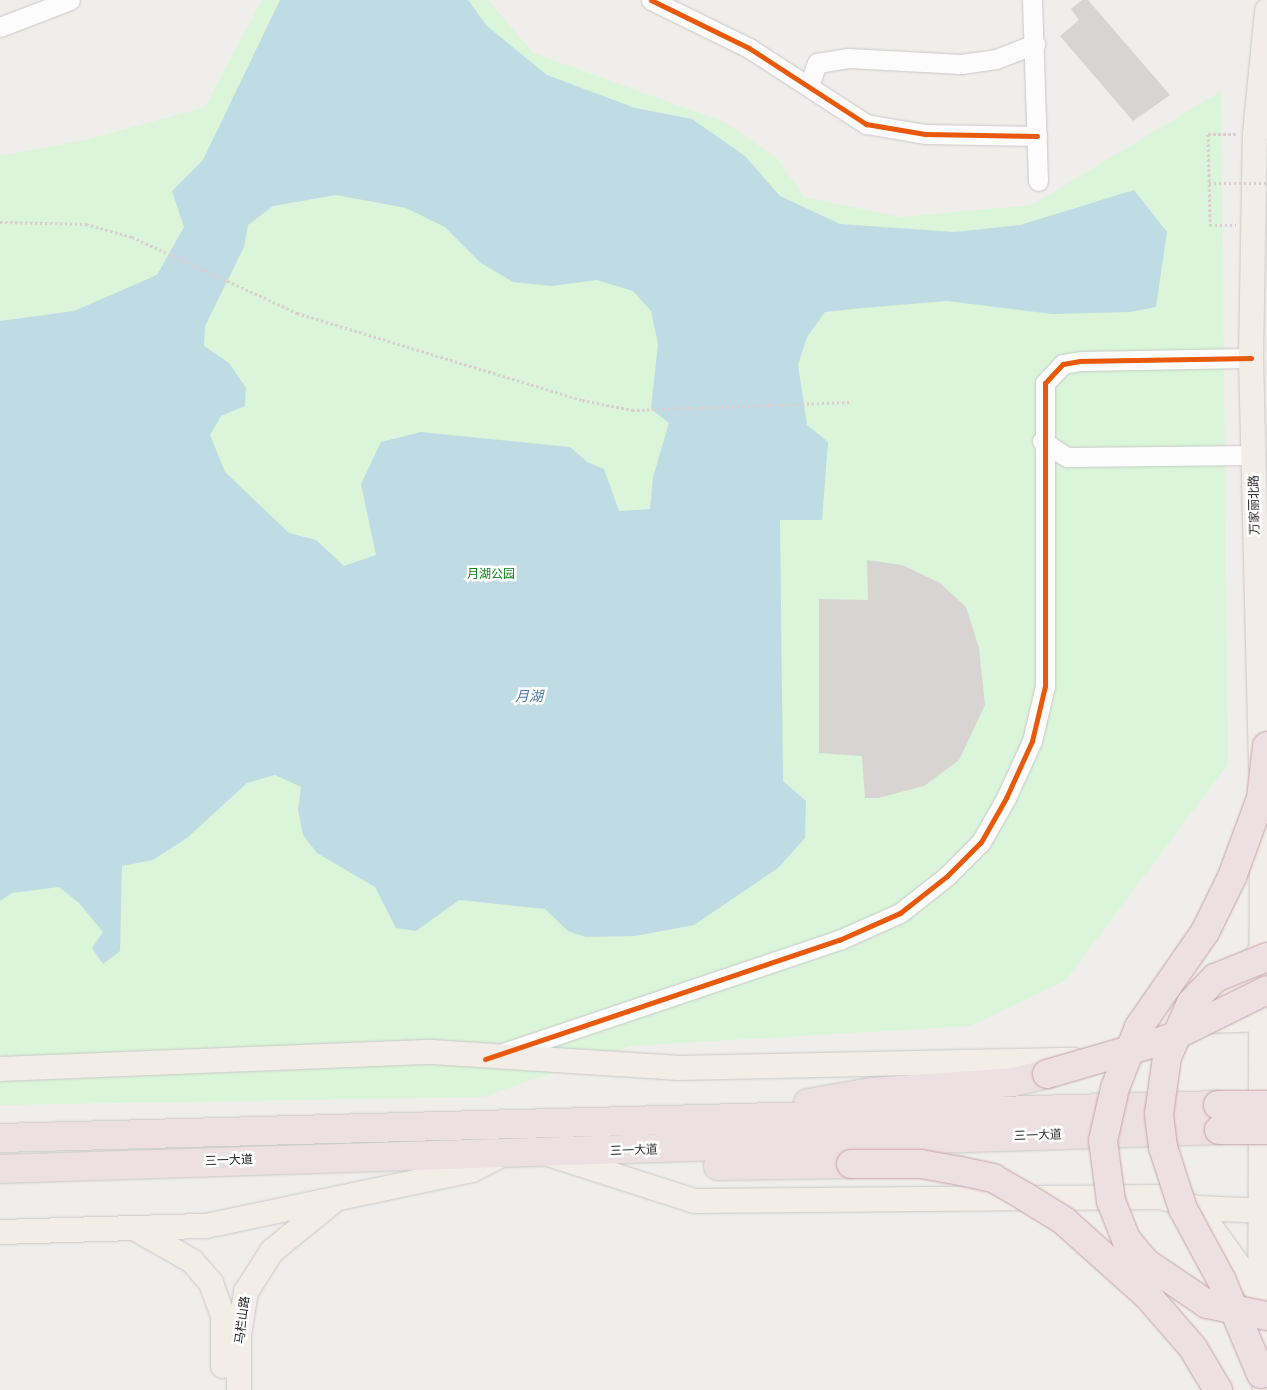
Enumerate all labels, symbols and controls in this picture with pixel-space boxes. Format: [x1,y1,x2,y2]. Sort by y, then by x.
street label: 万家丽北路 [1247,475,1263,535]
park label: 月湖公园 [467,568,515,582]
water label: 月湖 [515,689,543,705]
street label: 三一大道 [1014,1128,1062,1144]
street label: 三一大道 [610,1143,658,1159]
street label: 三一大道 [205,1153,253,1169]
street label: 马栏山路 [233,1295,253,1345]

